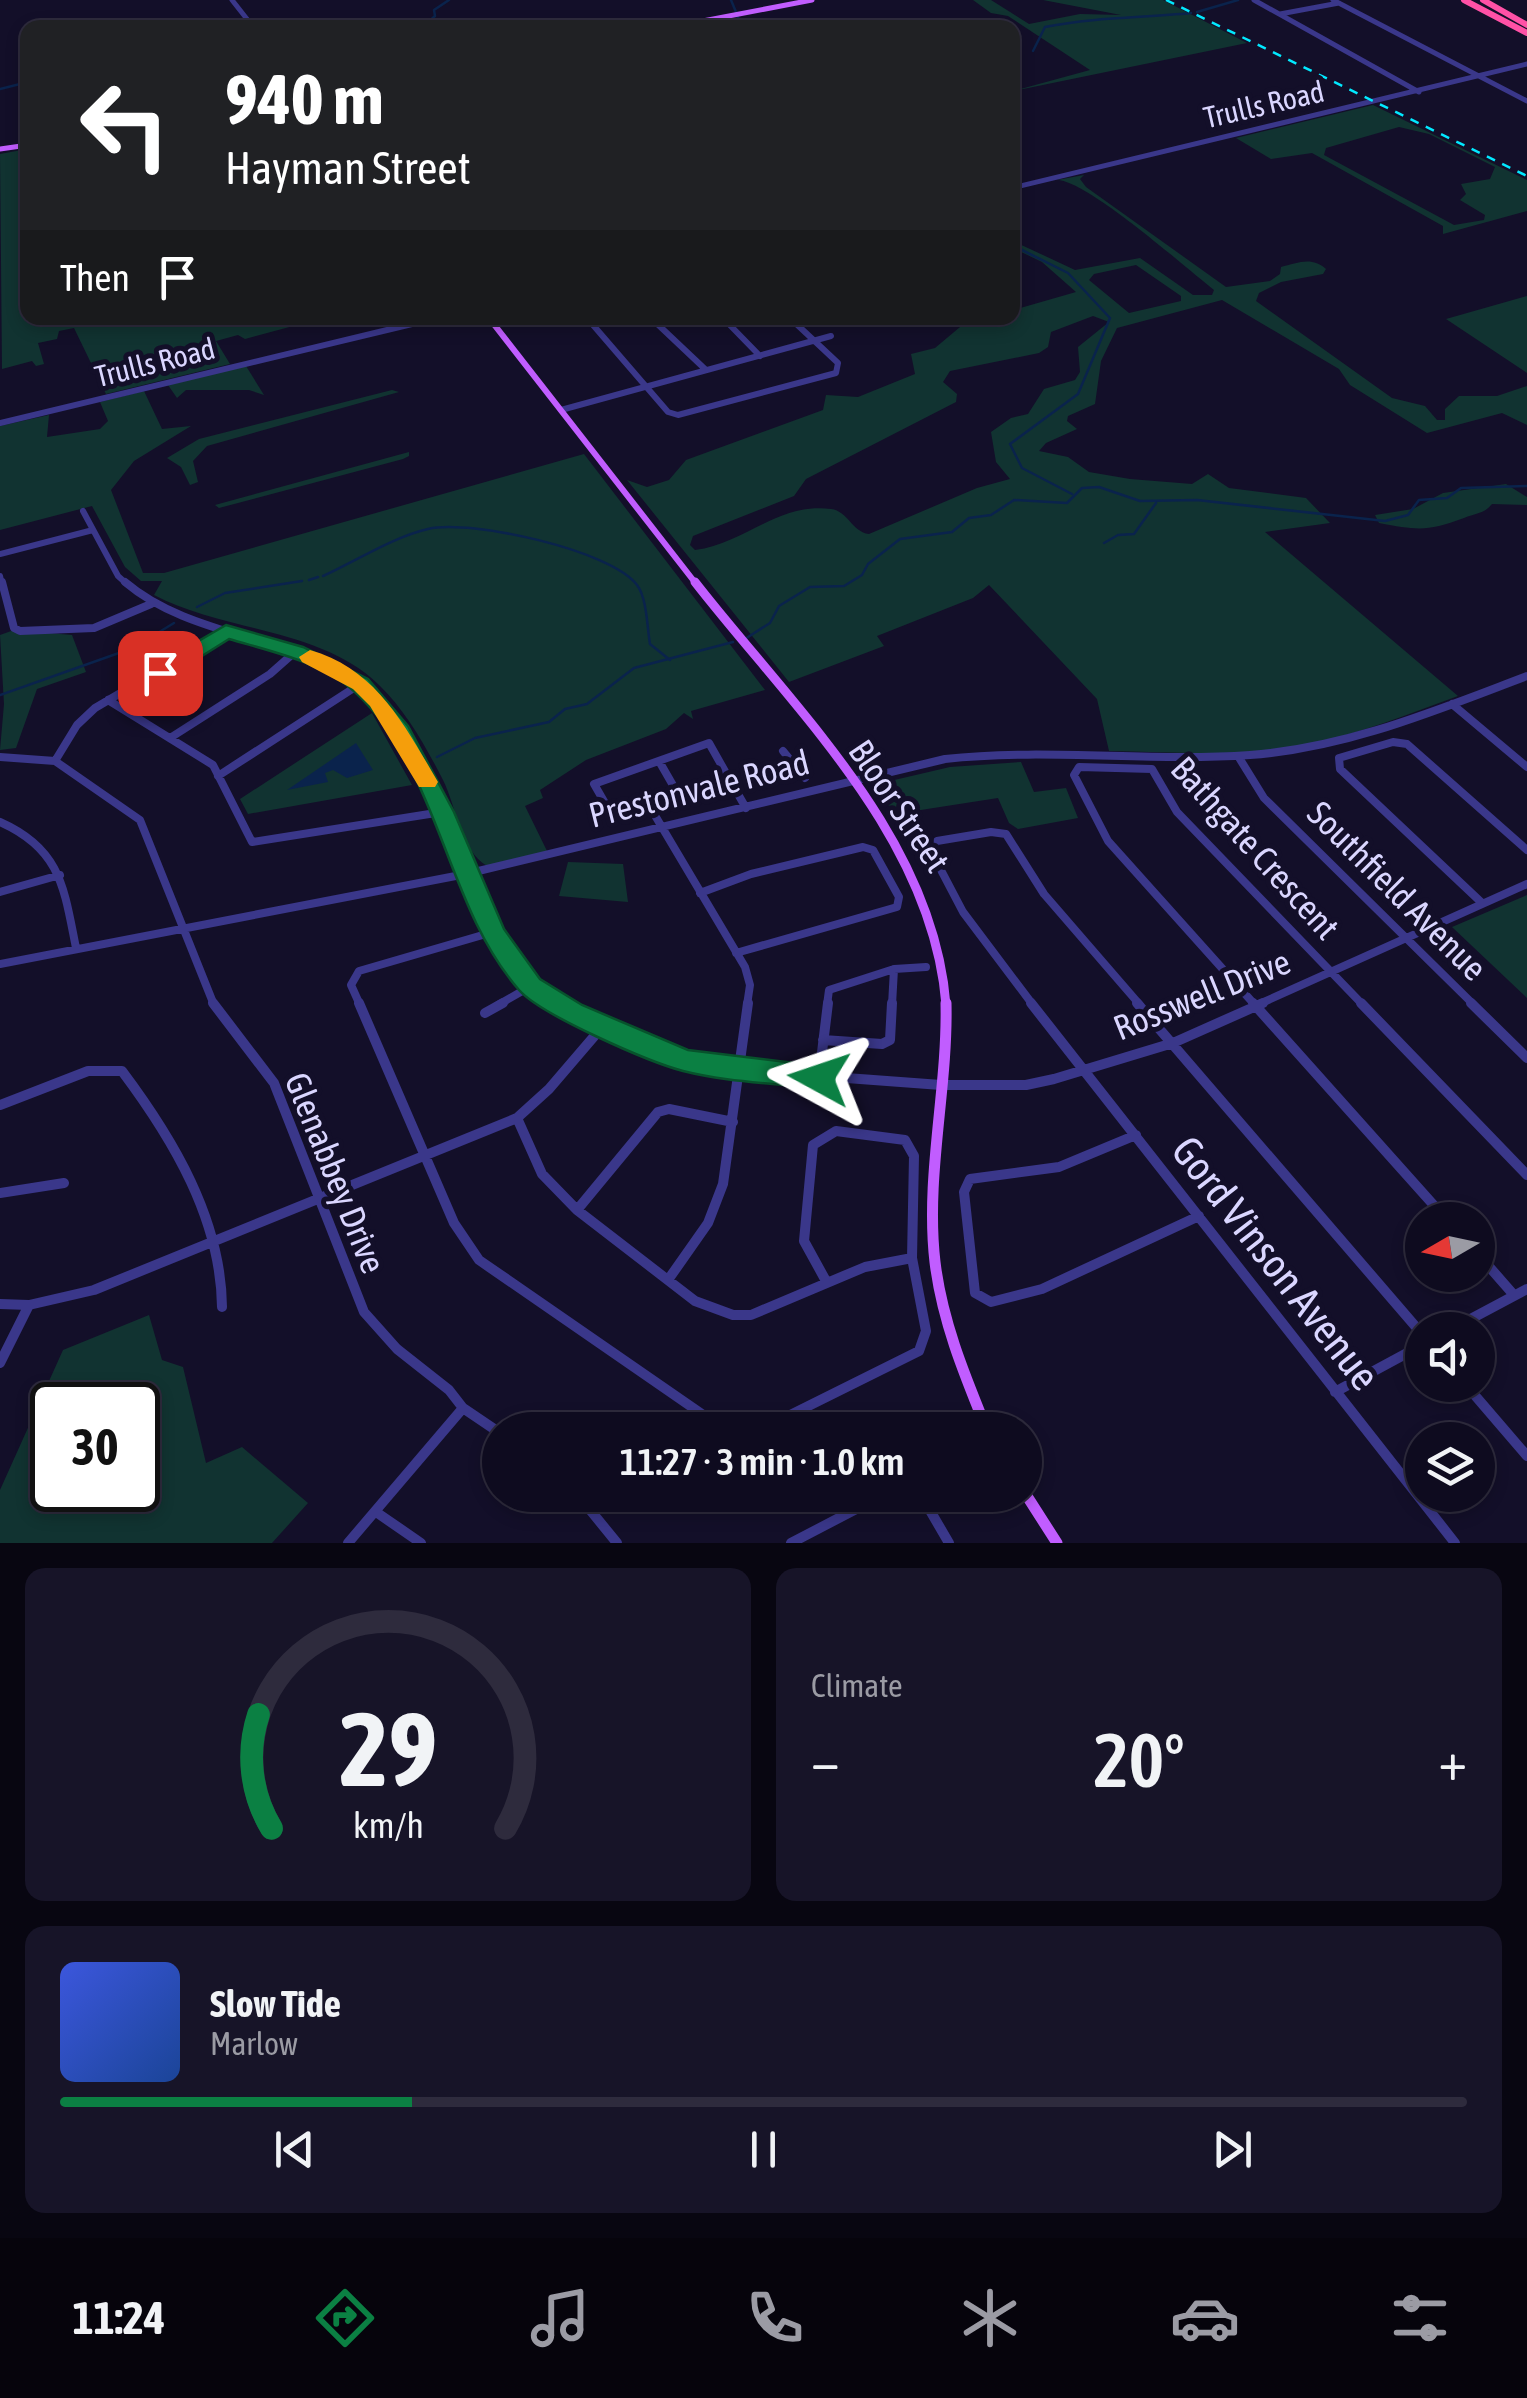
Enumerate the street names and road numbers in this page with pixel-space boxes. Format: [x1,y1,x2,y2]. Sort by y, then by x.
street label: Trulls Road [1200,74,1327,134]
street label: Trulls Road [91,331,218,393]
street label: Bloor Street [841,732,958,879]
street label: Prestonvale Road [584,741,813,835]
street label: Bathgate Crescent [1164,748,1348,947]
street label: Southfield Avenue [1300,793,1495,988]
street label: Rosswell Drive [1108,941,1296,1048]
street label: Glenabbey Drive [278,1067,394,1279]
street label: Gord Vinson Avenue [1162,1127,1390,1399]

